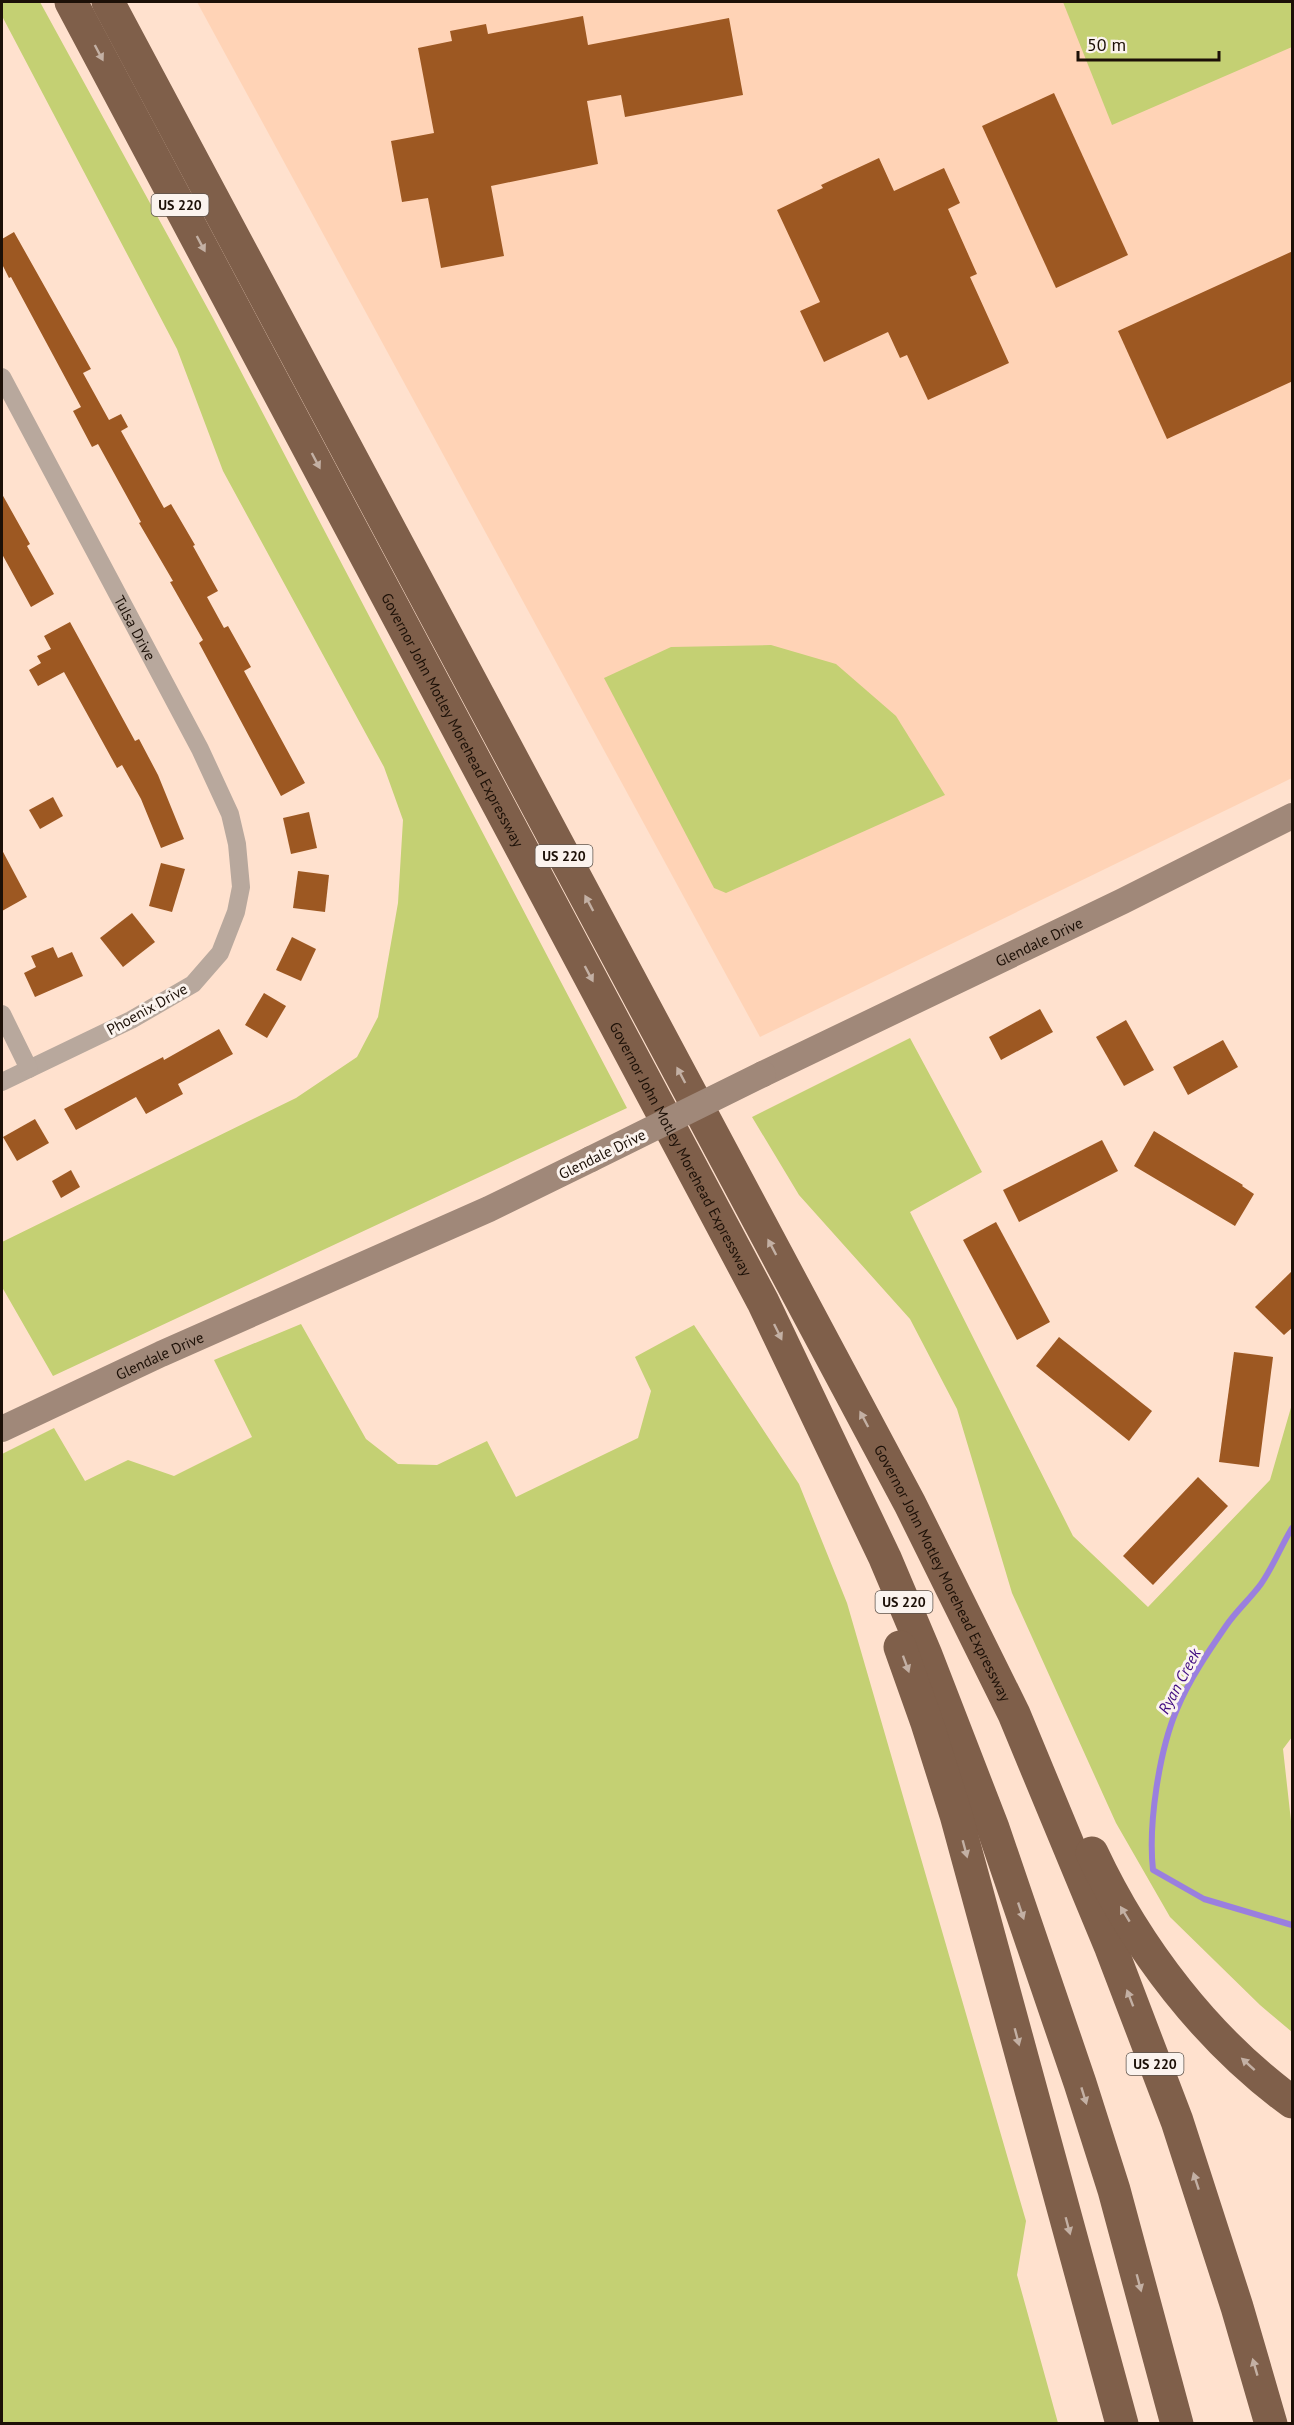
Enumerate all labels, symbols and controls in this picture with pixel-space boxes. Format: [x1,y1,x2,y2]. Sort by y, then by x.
scale bar [1078,24,1219,62]
text: 50 m [1087,33,1126,56]
one-way arrow [94,45,104,62]
road number: US 220 [152,194,208,216]
one-way arrow [196,235,206,252]
one-way arrow [311,453,321,470]
street label: Governor John Motley Morehead Expressway [378,589,528,850]
street label: Tulsa Drive [110,592,160,663]
road number: US 220 [536,845,592,867]
one-way arrow [584,894,594,911]
street label: Glendale Drive [992,912,1086,971]
one-way arrow [584,965,594,982]
street label: Phoenix Drive [103,979,191,1039]
street label: Governor John Motley Morehead Expressway [606,1018,757,1279]
one-way arrow [676,1066,686,1083]
street label: Glendale Drive [555,1125,649,1183]
one-way arrow [768,1238,777,1255]
one-way arrow [773,1323,782,1340]
street label: Glendale Drive [113,1327,206,1384]
one-way arrow [859,1410,869,1427]
street label: Governor John Motley Morehead Expressway [870,1441,1016,1704]
road number: US 220 [876,1591,932,1613]
water label: Ryan Creek [1153,1644,1205,1717]
one-way arrow [901,1655,911,1673]
one-way arrow [961,1840,971,1858]
one-way arrow [1017,1902,1027,1920]
one-way arrow [1120,1905,1131,1922]
one-way arrow [1124,1989,1134,2007]
one-way arrow [1013,2029,1022,2047]
road number: US 220 [1126,2053,1184,2075]
one-way arrow [1241,2058,1256,2071]
one-way arrow [1080,2087,1089,2105]
one-way arrow [1191,2172,1201,2190]
one-way arrow [1064,2217,1073,2235]
one-way arrow [1135,2274,1144,2292]
one-way arrow [1250,2358,1259,2376]

